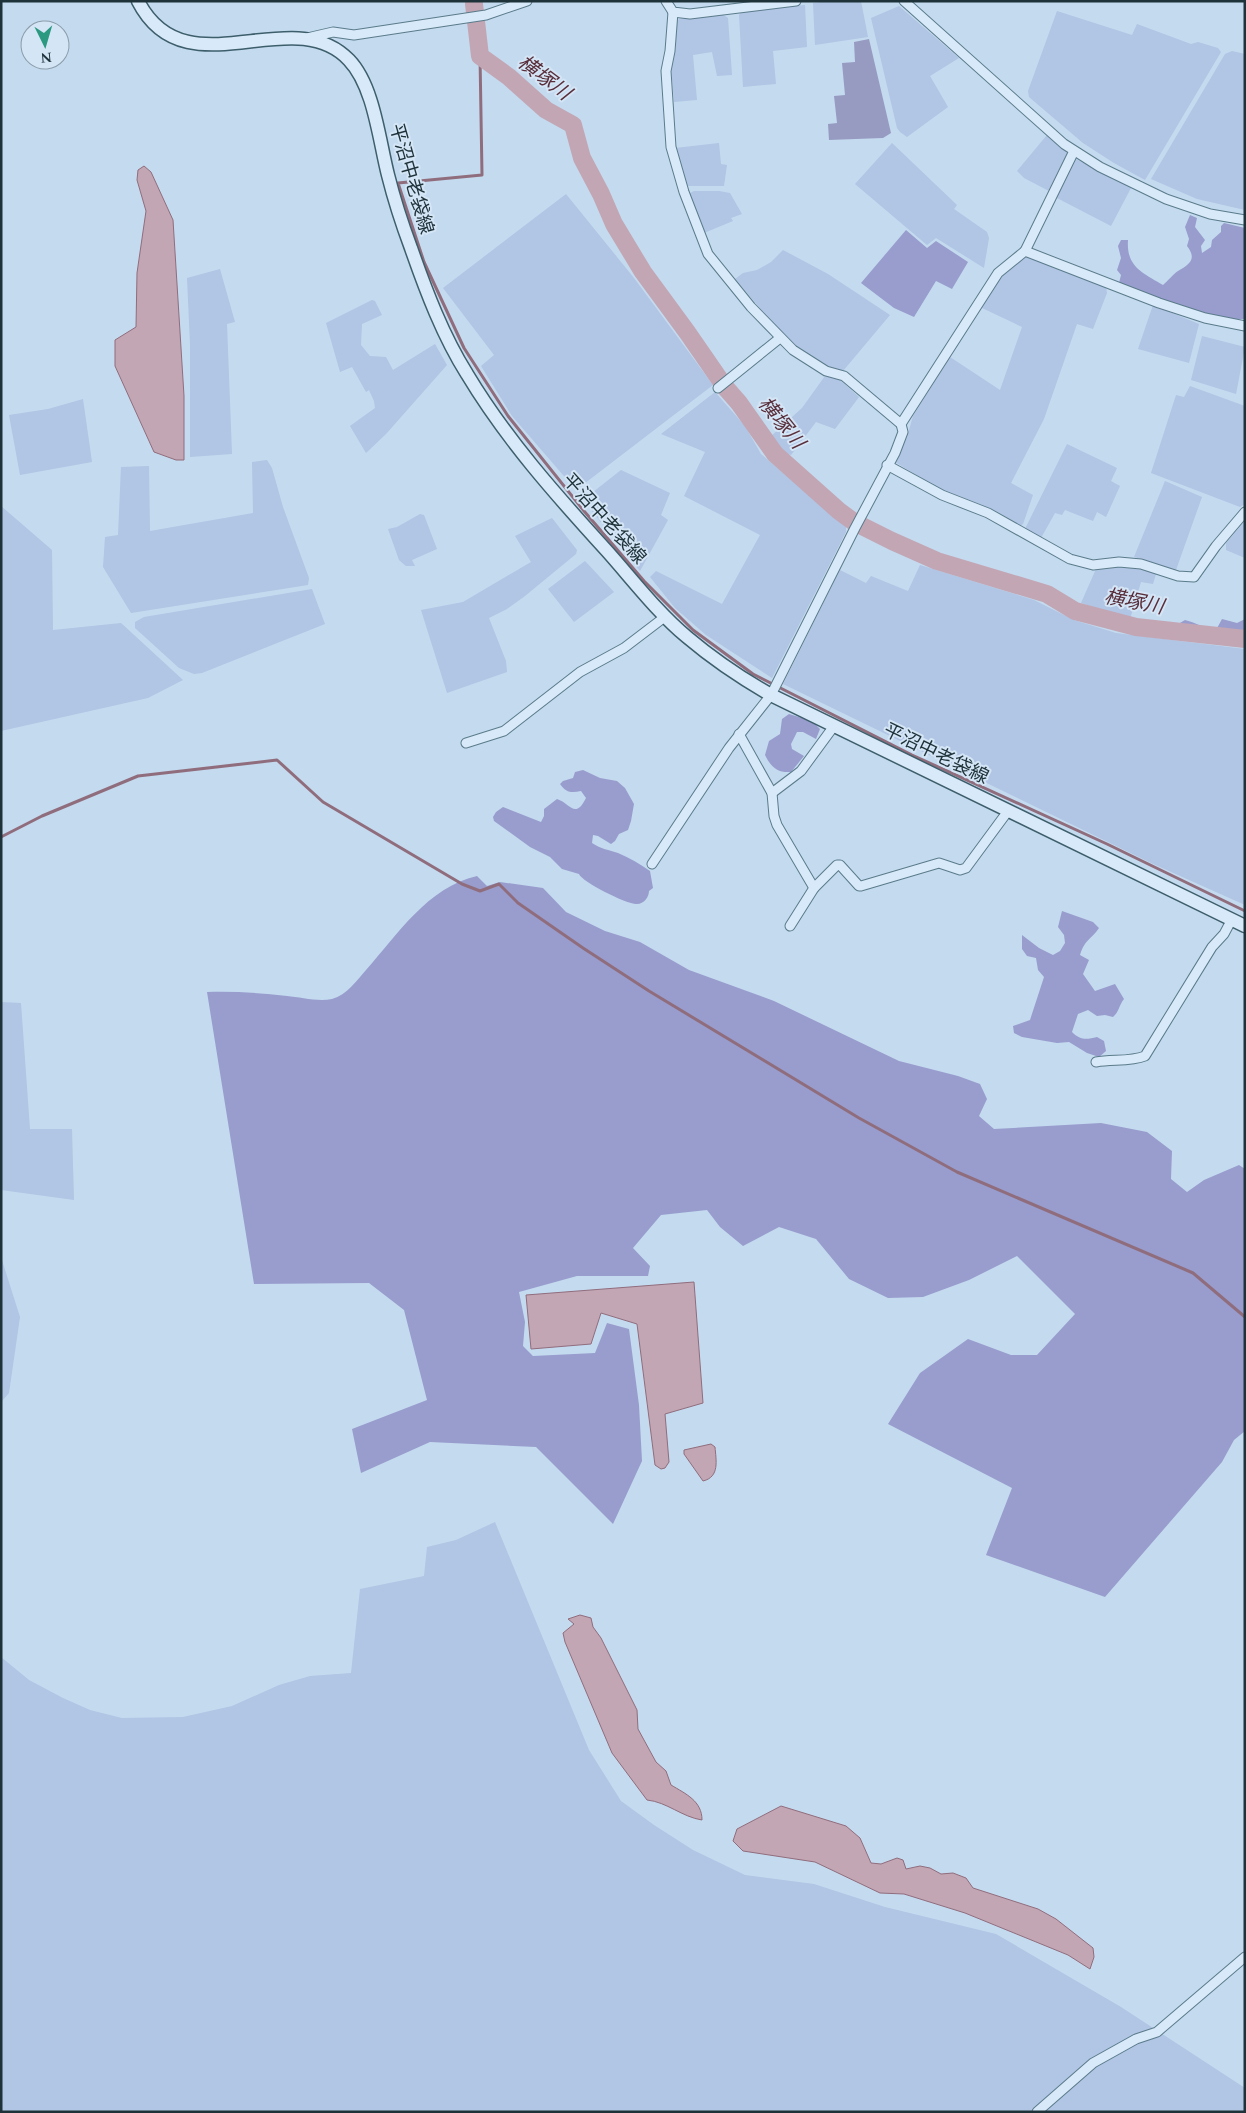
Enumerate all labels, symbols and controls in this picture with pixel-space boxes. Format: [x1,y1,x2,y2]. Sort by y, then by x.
north arrow [20,20,70,70]
text: N [39,46,53,68]
water label: 横塚川 [511,48,579,109]
street label: 平沼中老袋線 [381,120,441,238]
water label: 横塚川 [750,390,813,457]
street label: 平沼中老袋線 [555,467,653,571]
water label: 横塚川 [1102,582,1168,623]
street label: 平沼中老袋線 [878,716,994,792]

